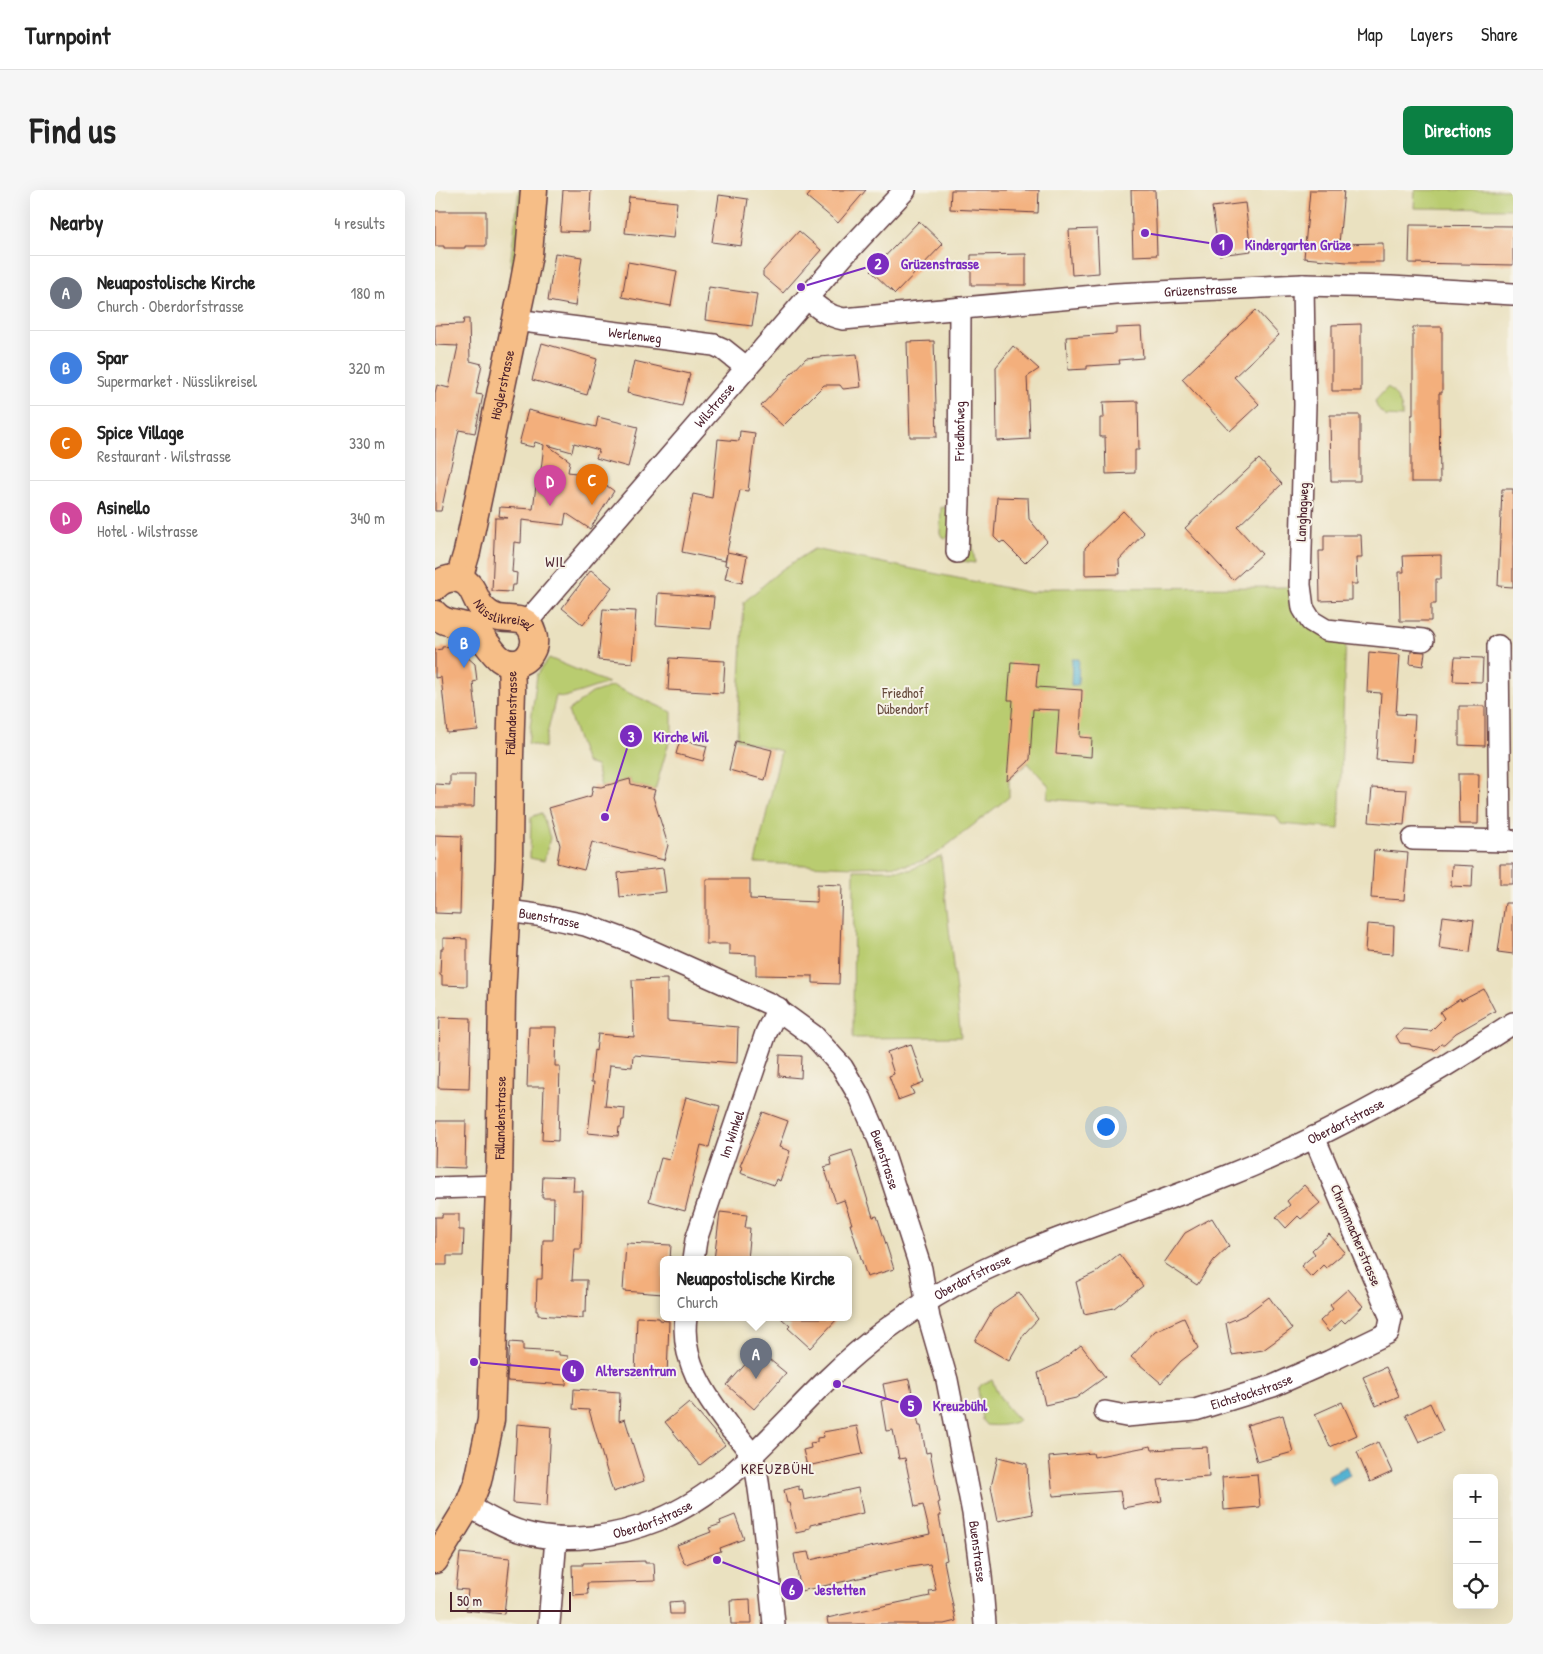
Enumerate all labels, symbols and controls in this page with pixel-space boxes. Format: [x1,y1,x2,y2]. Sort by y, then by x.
text: Turnpoint [25,19,110,51]
text: Map [1357,22,1383,47]
text: Layers [1411,22,1453,47]
text: Share [1481,22,1518,47]
button: Directions [1403,106,1513,155]
text: Find us [30,107,116,154]
text: Nearby [50,208,103,237]
text: 4 results [334,212,385,234]
callout: Kindergarten Grüze [1209,230,1361,260]
text: 1 [1219,234,1225,255]
text: Kindergarten Grüze [1245,234,1351,256]
callout: Grüzenstrasse [866,249,989,279]
text: 2 [874,253,882,274]
text: Grüzenstrasse [901,253,979,274]
text: Neuapostolische Kirche [97,269,255,295]
street label: Grüzenstrasse [1164,278,1238,301]
text: A [62,282,70,304]
text: 180 m [351,282,385,304]
text: Church · Oberdorfstrasse [97,295,244,317]
street label: Werlenweg [607,322,663,348]
text: Spar [97,344,129,370]
street label: Höglerstrasse [485,348,518,421]
text: B [62,357,70,379]
text: 320 m [349,357,385,379]
text: Supermarket · Nüsslikreisel [97,370,257,392]
street label: Wilstrasse [690,378,739,431]
street label: Friedhofweg [949,401,970,462]
text: Spice Village [97,419,184,445]
text: C [62,432,70,454]
text: 330 m [349,432,385,454]
text: Restaurant · Wilstrasse [97,445,231,467]
pin: C [576,464,608,505]
pin: D [534,465,566,506]
street label: Langhagweg [1290,482,1314,542]
text: Asinello [97,494,150,520]
text: D [62,507,70,529]
text: 340 m [350,507,385,529]
text: Hotel · Wilstrasse [97,520,198,542]
district label: WIL [545,551,567,572]
street label: Nüsslikreisel [469,595,540,634]
pin: B [448,627,480,668]
street label: Fällandenstrasse [500,670,521,756]
park label: Friedhof Dübendorf [877,683,929,718]
callout: Kirche Wil [618,721,718,751]
text: 3 [628,726,635,747]
text: Kirche Wil [653,726,710,747]
street label: Buenstrasse [518,903,582,933]
street label: Fällandenstrasse [489,1075,510,1161]
street label: Oberdorfstrasse [1304,1093,1387,1148]
street label: Im Winkel [714,1107,748,1160]
your location [1093,1114,1119,1140]
street label: Buenstrasse [866,1126,905,1192]
street label: Chrummacherstrasse [1326,1181,1387,1289]
street label: Oberdorfstrasse [930,1249,1013,1304]
popup [660,1256,852,1321]
text: Neuapostolische Kirche [677,1265,835,1291]
text: Church [677,1291,718,1313]
pin: A [740,1338,772,1379]
callout: Alterszentrum [561,1356,686,1386]
text: 4 [570,1360,576,1381]
text: Alterszentrum [596,1360,676,1381]
street label: Eichstockstrasse [1208,1368,1296,1414]
callout: Kreuzbühl [898,1391,998,1421]
text: 5 [908,1395,915,1416]
text: Kreuzbühl [933,1395,988,1416]
district label: KREUZBÜHL [741,1458,815,1479]
map controls [1453,1474,1498,1609]
button: + [1453,1474,1498,1519]
street label: Oberdorfstrasse [611,1495,696,1542]
street label: Buenstrasse [965,1519,992,1584]
button: − [1453,1519,1498,1564]
button: locate [1453,1564,1498,1609]
callout: Jestetten [779,1574,876,1604]
text: 6 [789,1579,795,1600]
text: Jestetten [814,1579,866,1600]
scale bar [450,1589,571,1612]
text: 50 m [457,1591,482,1610]

